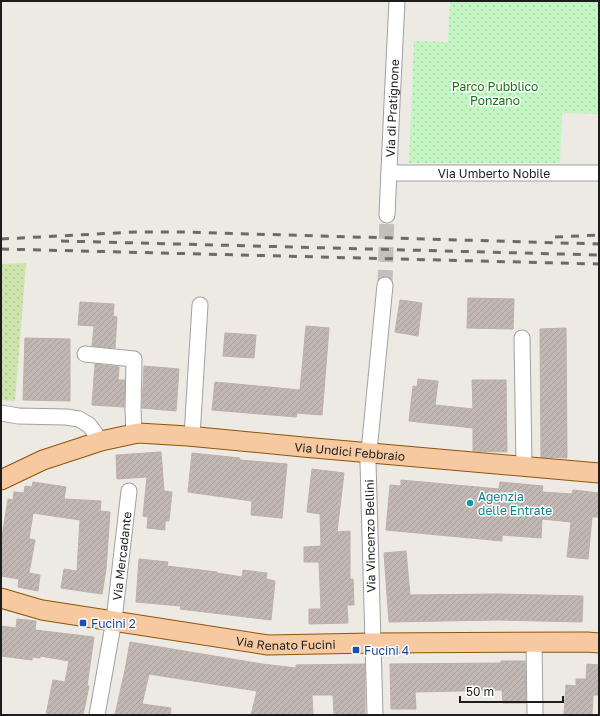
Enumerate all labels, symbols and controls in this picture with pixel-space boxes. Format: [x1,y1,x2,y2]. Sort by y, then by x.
street label: Via di Pratignone [382,59,402,157]
park label: Parco Pubblico Ponzano [452,79,538,108]
street label: Via Umberto Nobile [438,166,550,181]
street label: Via Undici Febbraio [294,439,406,463]
street label: Via Vincenzo Bellini [362,479,378,593]
place label: Agenzia delle Entrate [478,489,552,518]
marker: Agenzia delle Entrate [465,498,475,508]
street label: Via Mercadante [109,511,134,601]
place label: Fucini 2 [91,616,136,631]
marker: Fucini 2 [78,618,88,628]
street label: Via Renato Fucini [235,633,336,653]
place label: Fucini 4 [364,643,409,658]
marker: Fucini 4 [351,645,361,655]
scale bar [460,678,563,704]
text: 50 m [466,684,494,699]

